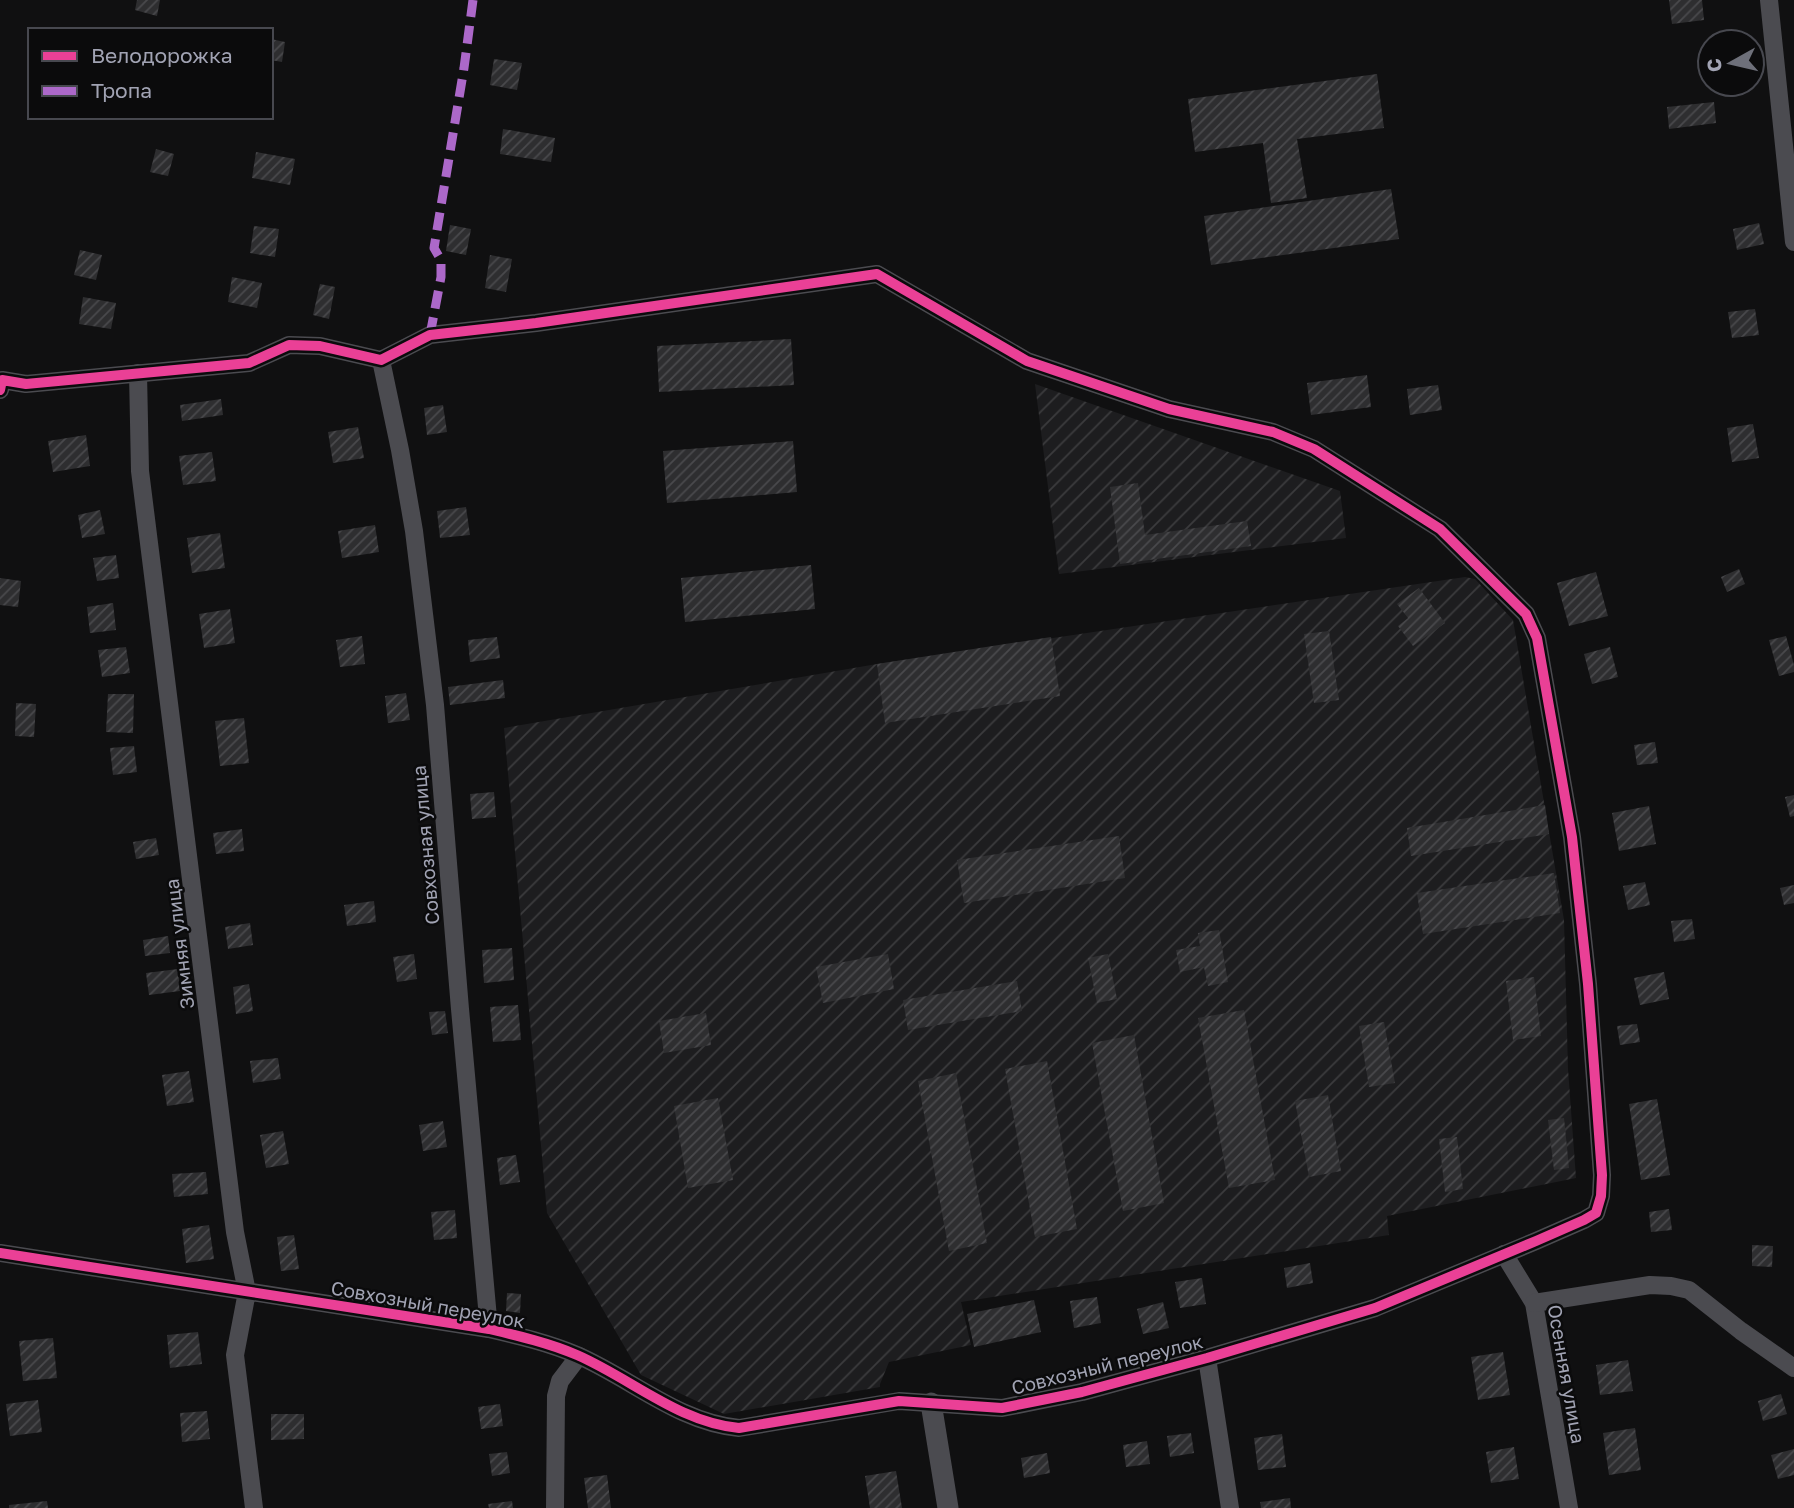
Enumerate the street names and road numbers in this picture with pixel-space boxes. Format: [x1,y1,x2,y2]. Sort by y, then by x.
street label: Совхозная улица [407,764,443,926]
street label: Зимняя улица [160,878,198,1010]
street label: Совхозный переулок [329,1276,527,1332]
street label: Осенняя улица [1543,1303,1591,1445]
street label: Совхозный переулок [1009,1329,1205,1399]

